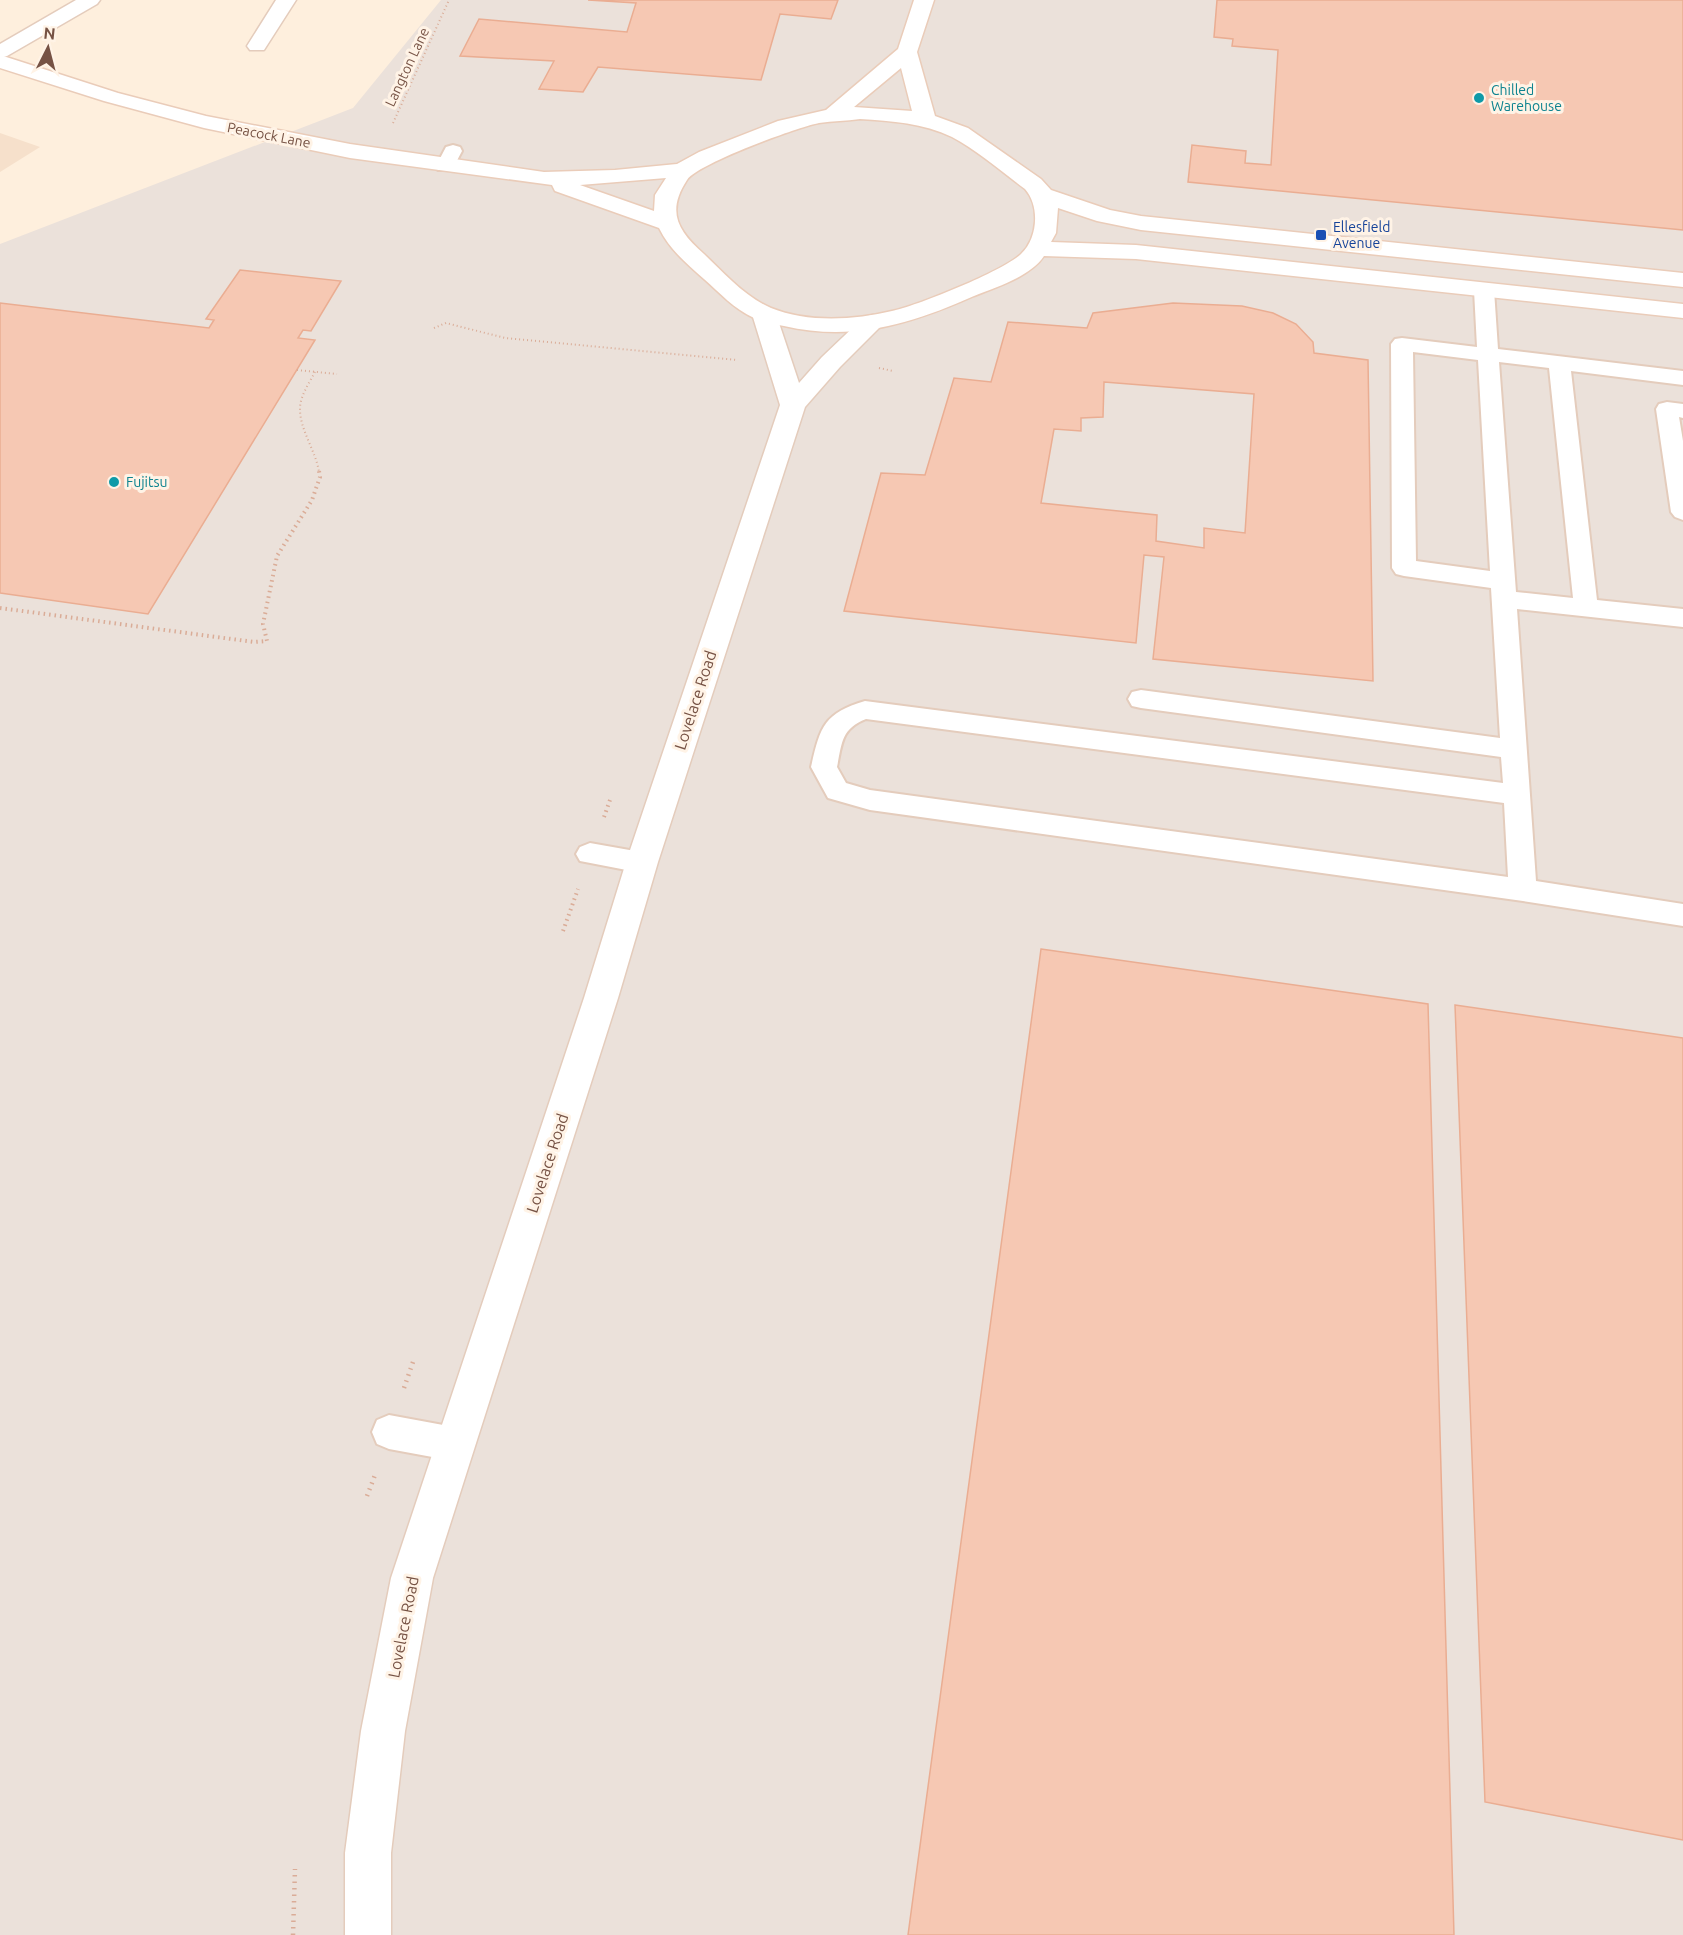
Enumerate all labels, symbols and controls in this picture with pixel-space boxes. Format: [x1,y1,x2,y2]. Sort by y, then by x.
north arrow [18,18,78,78]
text: N [43,24,56,43]
street label: Langton Lane [382,25,432,109]
place label: Chilled Warehouse [1491,82,1562,114]
marker: Chilled Warehouse [1472,91,1486,105]
street label: Peacock Lane [226,119,312,151]
place label: Ellesfield Avenue [1333,219,1390,251]
marker: Ellesfield Avenue [1314,228,1328,242]
place label: Fujitsu [126,474,168,490]
marker: Fujitsu [107,475,121,489]
street label: Lovelace Road [670,648,720,752]
street label: Lovelace Road [522,1111,572,1215]
street label: Lovelace Road [384,1575,422,1679]

